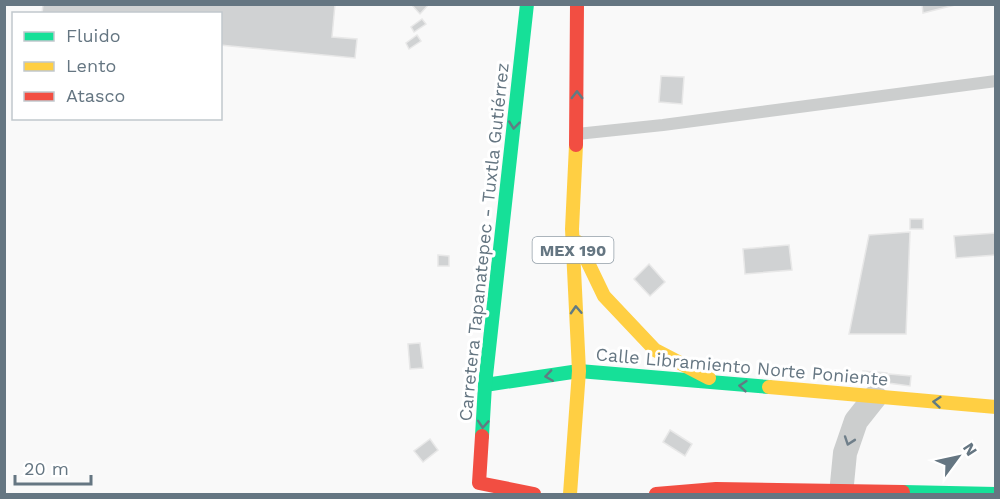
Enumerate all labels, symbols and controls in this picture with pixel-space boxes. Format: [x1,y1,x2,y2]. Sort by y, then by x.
legend [12,12,222,120]
text: Fluido [66,25,120,46]
text: Lento [66,55,116,76]
street label: Carretera Tapanatepec - Tuxtla Gutiérrez [454,62,513,422]
text: Atasco [66,85,125,106]
one-way arrow [570,90,583,99]
one-way arrow [508,121,521,130]
road number: MEX 190 [532,237,614,263]
one-way arrow [570,306,583,315]
street label: Calle Libramiento Norte Poniente [595,343,889,390]
one-way arrow [544,369,553,381]
one-way arrow [738,380,747,393]
one-way arrow [933,396,942,409]
one-way arrow [477,419,490,428]
north arrow [928,427,988,487]
one-way arrow [844,435,857,446]
text: N [959,439,981,459]
scale bar [15,448,92,486]
text: 20 m [24,458,69,479]

